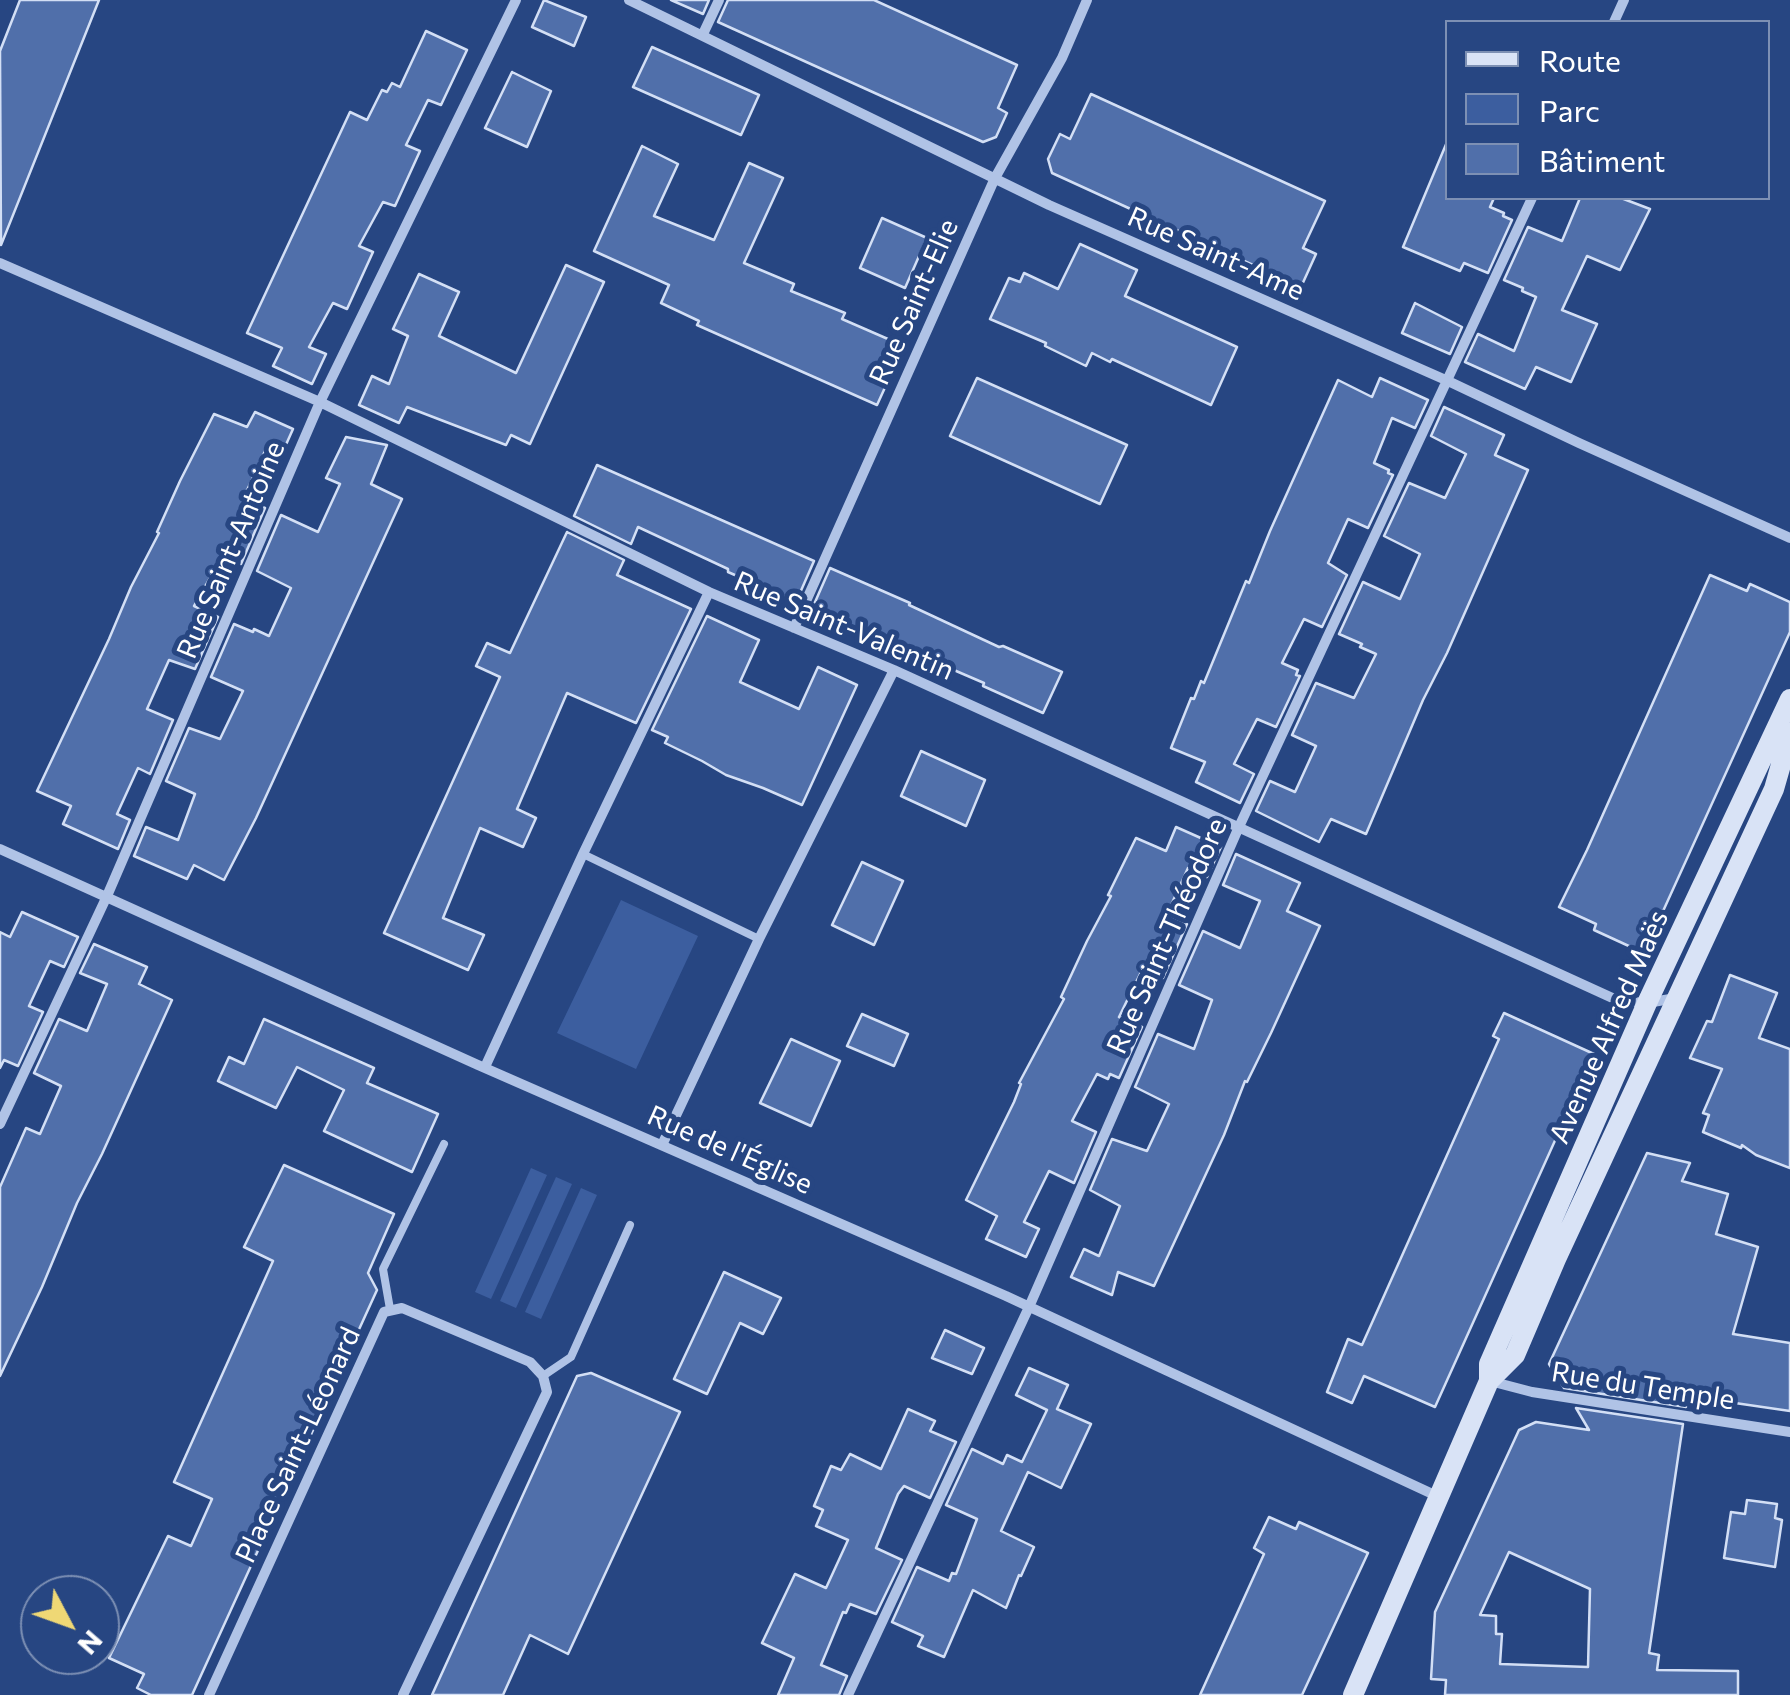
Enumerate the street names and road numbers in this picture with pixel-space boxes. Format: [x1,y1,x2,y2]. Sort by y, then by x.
street label: Rue Saint-Ame [1122,200,1310,308]
street label: Rue Saint-Elie [863,214,965,390]
street label: Rue Saint-Antoine [170,436,292,664]
street label: Rue Saint-Valentin [729,565,959,687]
street label: Rue Saint-Théodore [1100,813,1234,1059]
street label: Avenue Alfred Maës [1542,905,1676,1149]
street label: Rue de l'Église [642,1099,818,1201]
street label: Place Saint-Léonard [229,1322,367,1568]
street label: Rue du Temple [1549,1355,1737,1417]

